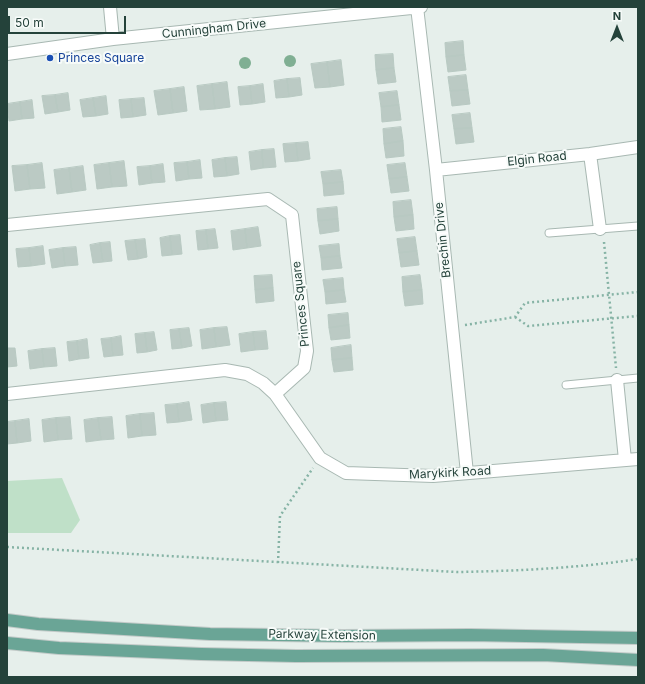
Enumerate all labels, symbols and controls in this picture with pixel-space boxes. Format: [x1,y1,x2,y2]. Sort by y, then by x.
scale bar [10,8,128,34]
north arrow [597,8,637,48]
text: N [613,9,621,23]
text: 50 m [15,15,44,30]
street label: Cunningham Drive [161,16,267,42]
place label: Princes Square [58,51,144,65]
marker: Princes Square [45,53,55,63]
street label: Elgin Road [507,149,567,169]
street label: Brechin Drive [432,201,454,279]
street label: Princes Square [289,260,313,348]
street label: Marykirk Road [409,464,491,482]
street label: Parkway Extension [268,627,376,643]

